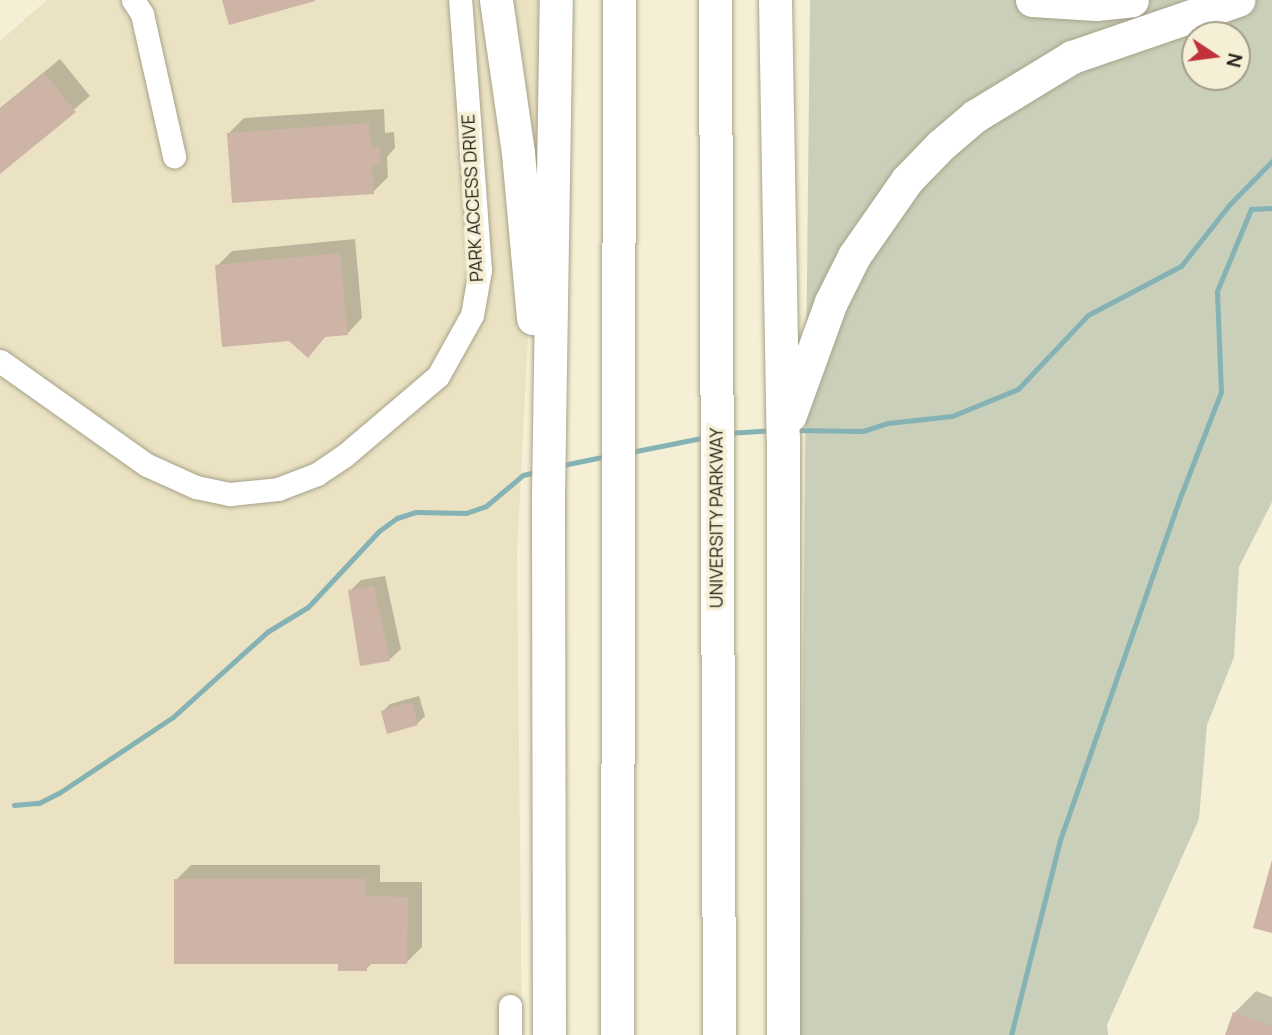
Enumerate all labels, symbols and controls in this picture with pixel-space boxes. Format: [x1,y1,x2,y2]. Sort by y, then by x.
north arrow [1181,21,1251,91]
text: N [1220,51,1249,70]
street label: PARK ACCESS DRIVE [457,113,487,283]
street label: UNIVERSITY PARKWAY [705,427,727,609]

